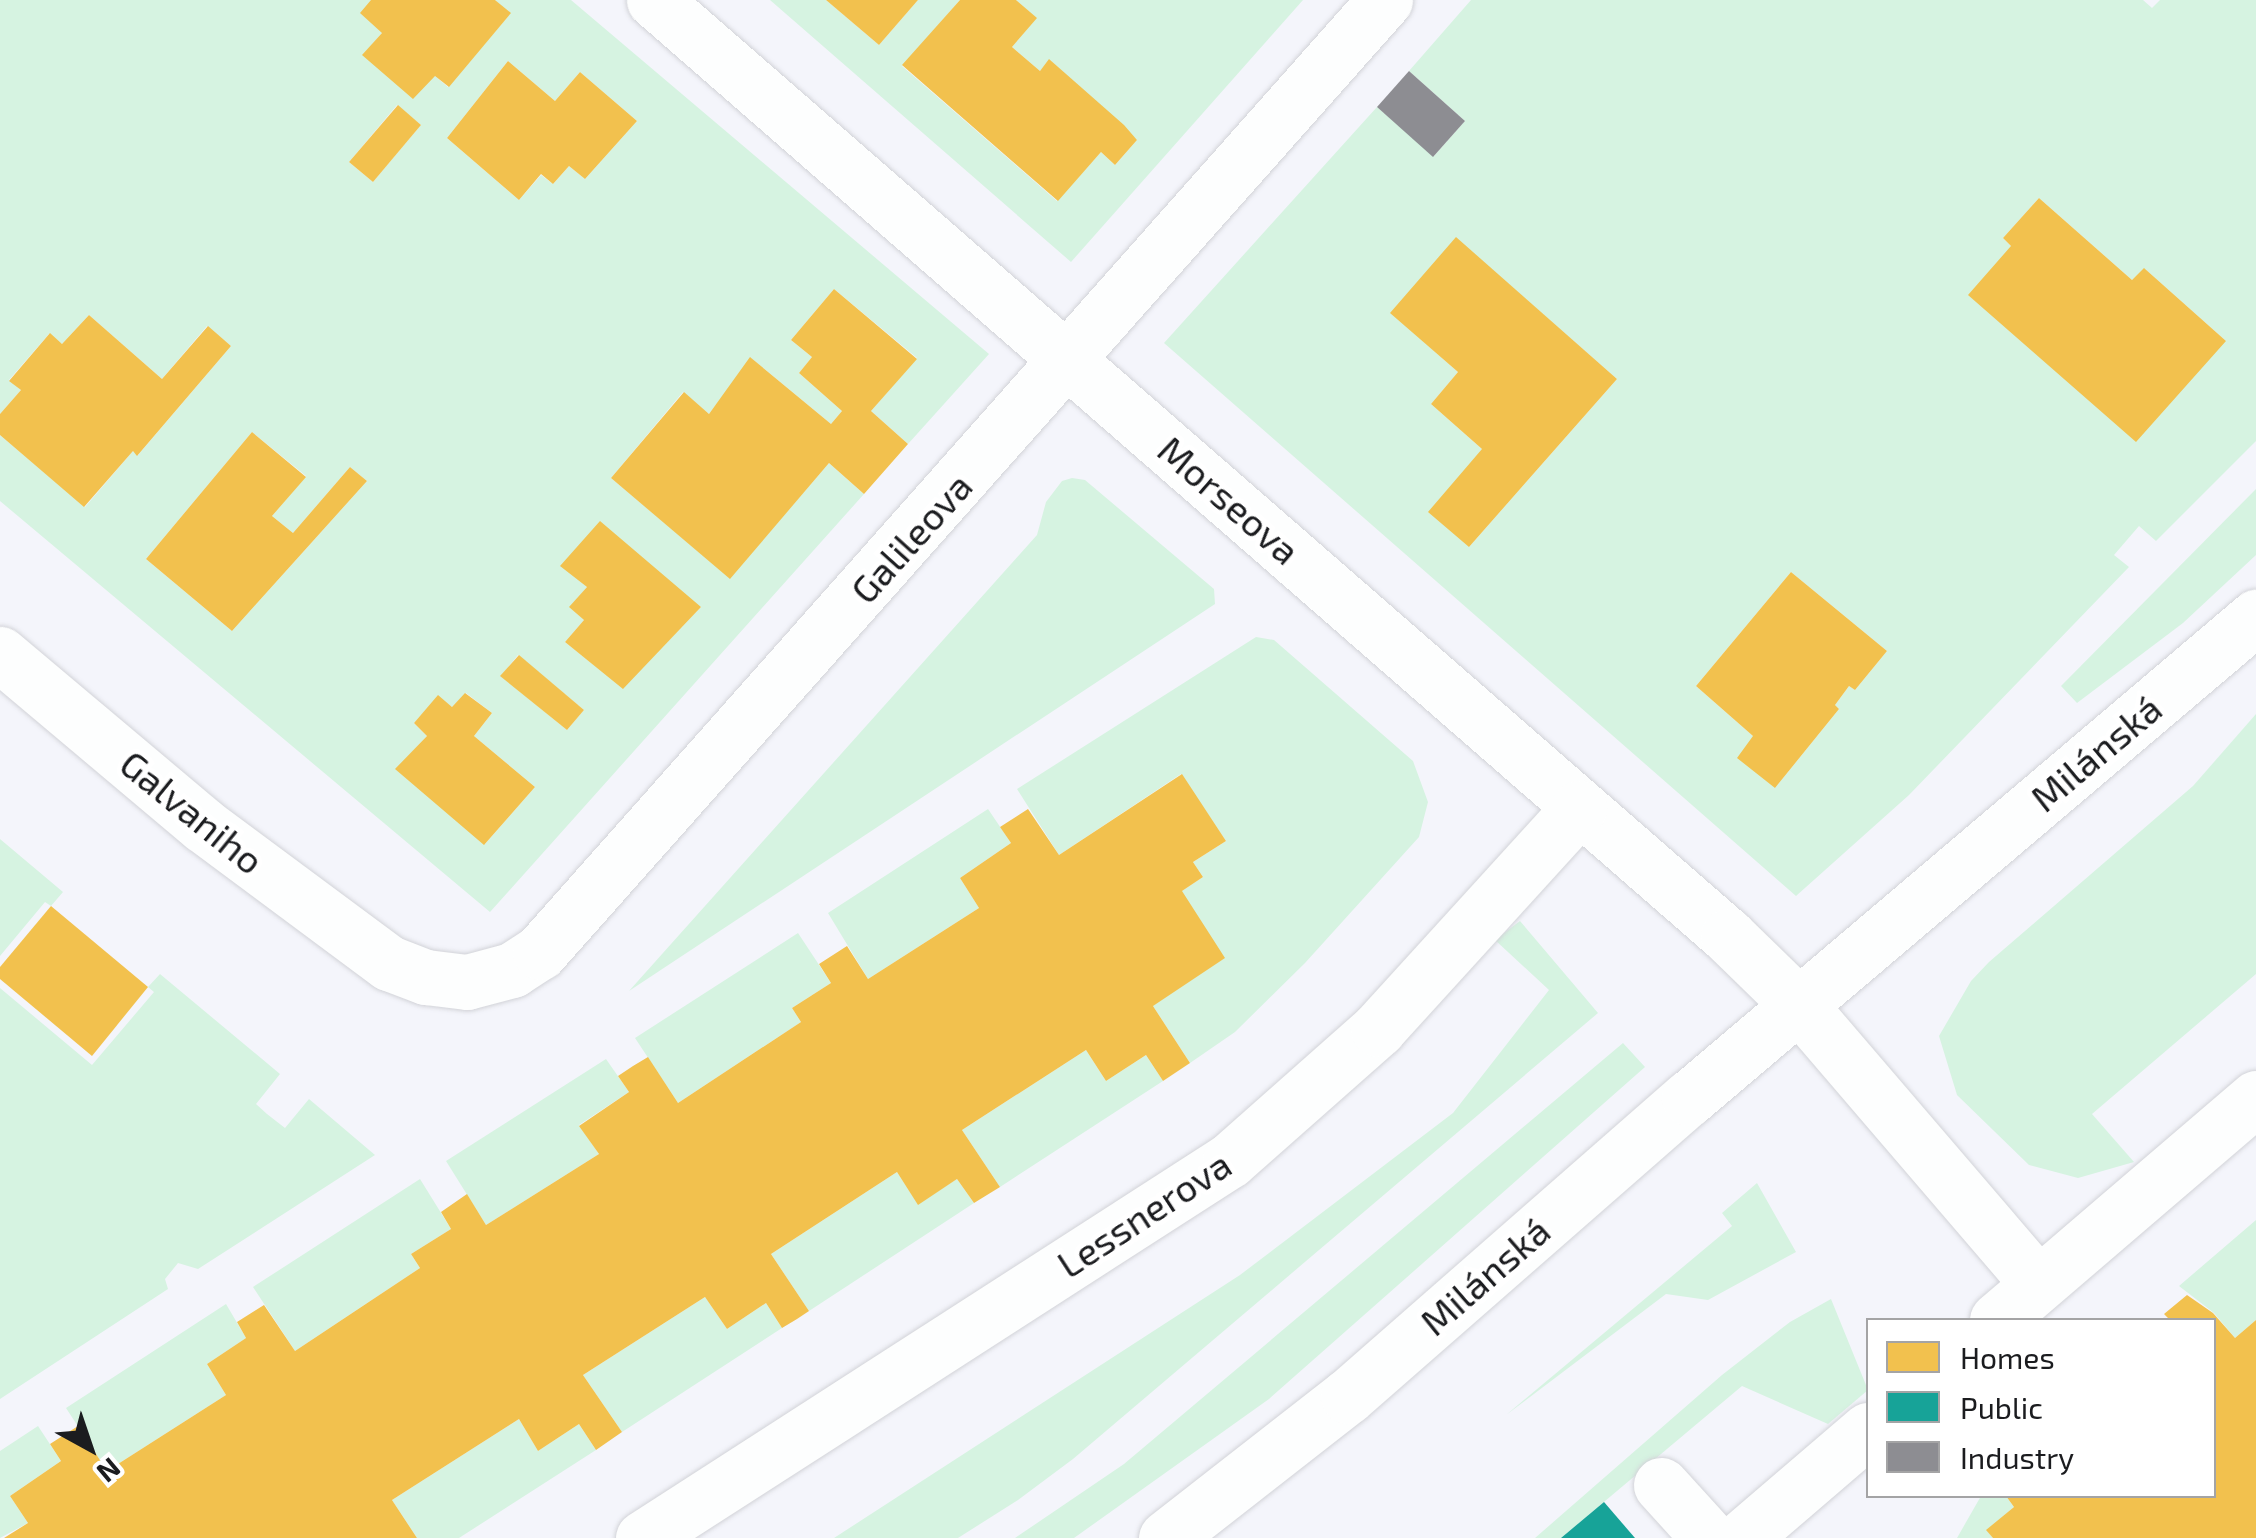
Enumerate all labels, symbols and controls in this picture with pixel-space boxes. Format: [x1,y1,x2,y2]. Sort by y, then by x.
street label: Morseova [1149,426,1309,574]
street label: Galileova [841,464,981,612]
street label: Milánská [2021,685,2171,821]
street label: Galvaniho [111,740,273,884]
street label: Lessnerova [1049,1141,1239,1287]
street label: Milánská [1411,1207,1559,1345]
legend [1866,1318,2216,1498]
text: Homes [1960,1339,2055,1375]
text: Public [1960,1389,2043,1425]
north arrow [40,1398,140,1498]
text: Industry [1960,1439,2074,1475]
text: N [91,1451,128,1491]

